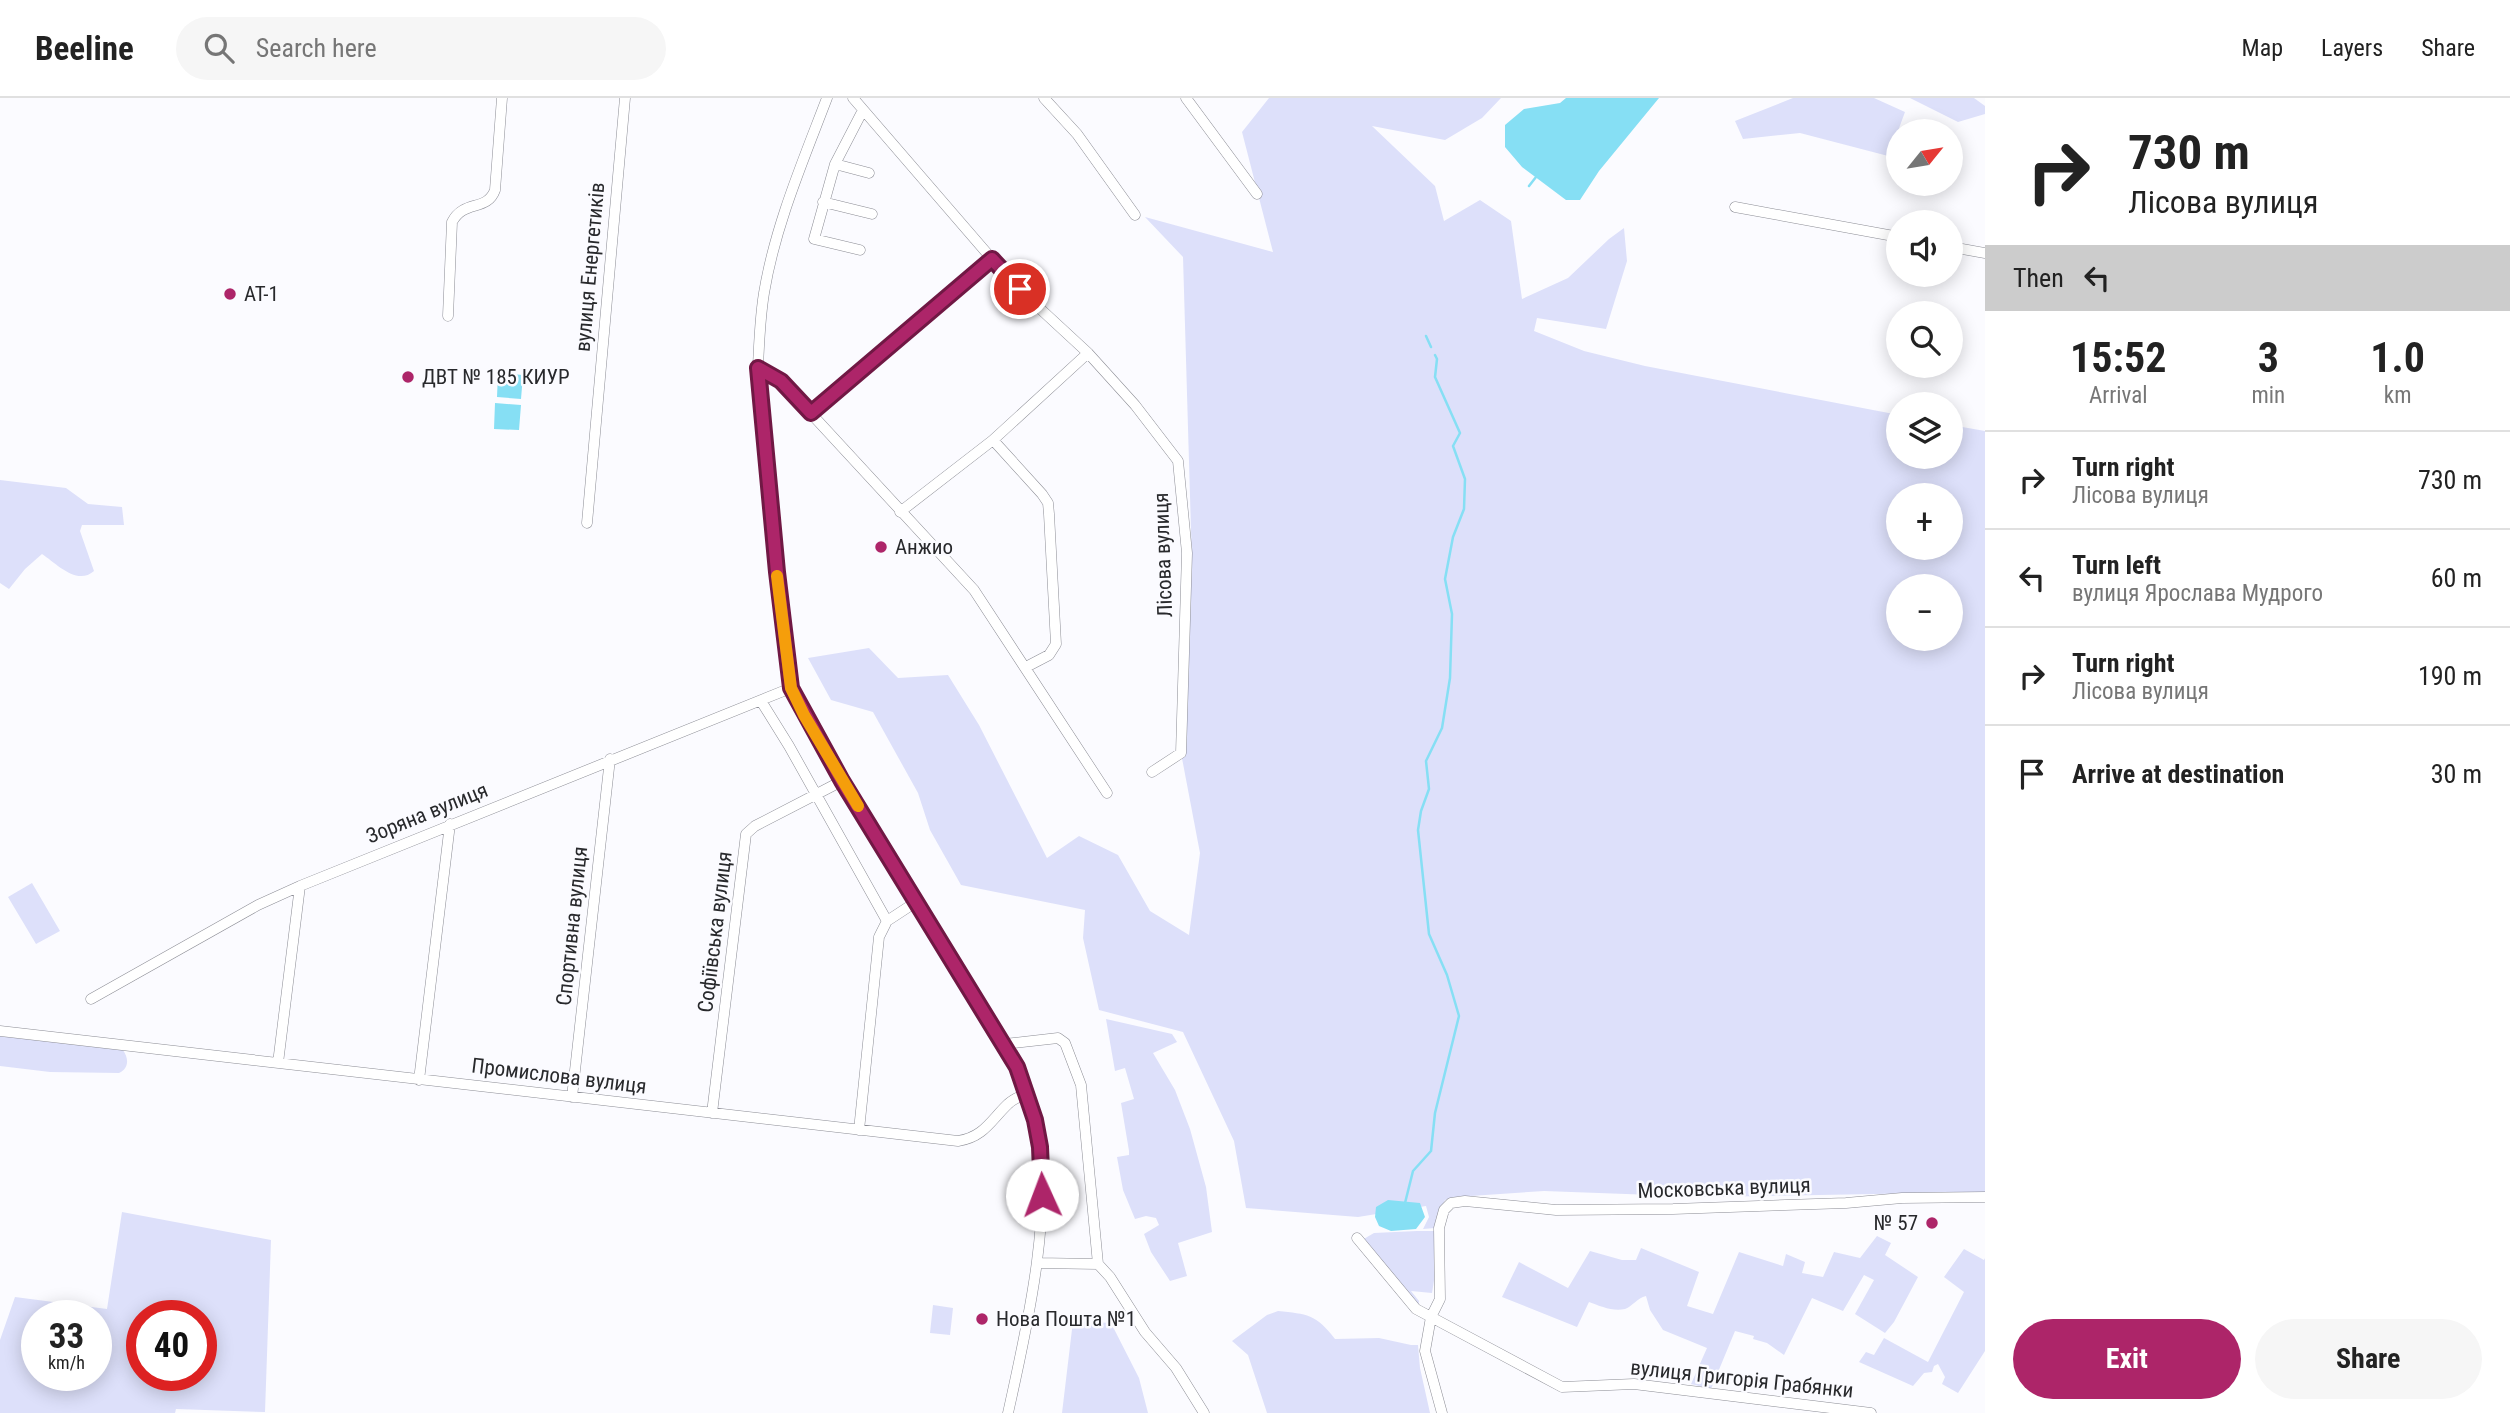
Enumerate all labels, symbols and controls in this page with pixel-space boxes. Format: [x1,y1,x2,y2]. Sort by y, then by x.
search box [176,17,666,80]
text: Beeline [35,29,134,68]
icon: search [200,29,238,67]
text: Search here [256,33,377,63]
text: Map [2242,34,2283,62]
text: Layers [2321,34,2383,62]
text: Share [2421,34,2475,62]
north arrow [1886,119,1964,196]
map controls [1886,119,1963,651]
text: 730 m [2128,124,2250,181]
icon: right [2013,126,2104,217]
street label: вулиця Енергетиків [571,181,609,353]
text: Лісова вулиця [2128,183,2318,221]
button: sound [1886,210,1963,287]
pin [990,259,1050,319]
icon: left [2078,259,2116,297]
text: Then [2013,263,2064,293]
icon: arrive [1001,270,1039,308]
place label: АТ-1 [244,282,279,306]
marker: АТ-1 [222,286,238,302]
button: search [1886,301,1963,378]
text: 15:52 [2070,333,2166,382]
text: 3 [2258,333,2279,382]
text: 1.0 [2370,333,2425,382]
place label: ДВТ № 185 КИУР [422,365,570,389]
marker: ДВТ № 185 КИУР [400,369,416,385]
text: Arrival [2089,382,2148,409]
text: min [2251,382,2285,409]
text: km [2384,382,2411,409]
button: layers [1886,392,1963,469]
text: Turn right [2072,452,2174,482]
icon: right [2013,461,2051,499]
text: 730 m [2418,465,2482,495]
text: Лісова вулиця [2072,482,2209,509]
button: + [1886,483,1963,560]
street label: Лісова вулиця [1149,492,1177,618]
place label: Анжио [895,535,953,559]
marker: Анжио [873,539,889,555]
text: Turn left [2072,550,2161,580]
icon: left [2013,559,2051,597]
text: 60 m [2431,563,2482,593]
button: − [1886,574,1963,651]
text: вулиця Ярослава Мудрого [2072,580,2323,607]
text: Turn right [2072,648,2174,678]
icon: right [2013,657,2051,695]
text: 190 m [2418,661,2482,691]
text: Лісова вулиця [2072,678,2209,705]
icon: arrive [2013,755,2051,793]
text: Arrive at destination [2072,759,2284,789]
text: 30 m [2431,759,2482,789]
street label: Зоряна вулиця [363,778,491,848]
street label: Спортивна вулиця [552,845,592,1007]
street label: Софіївська вулиця [693,850,737,1014]
street label: Промислова вулиця [470,1053,648,1099]
position arrow [1005,1158,1079,1232]
street label: Московська вулиця [1637,1173,1811,1203]
place label: № 57 [1874,1211,1918,1235]
marker: № 57 [1924,1215,1940,1231]
speed limit sign: 40 [126,1300,217,1391]
place label: Нова Пошта №1 [996,1307,1136,1331]
marker: Нова Пошта №1 [974,1311,990,1327]
text: 33 [49,1316,84,1357]
button: Exit [2013,1319,2241,1399]
button: Share [2255,1319,2482,1399]
text: km/h [48,1352,85,1373]
street label: вулиця Григорія Грабянки [1629,1355,1855,1403]

